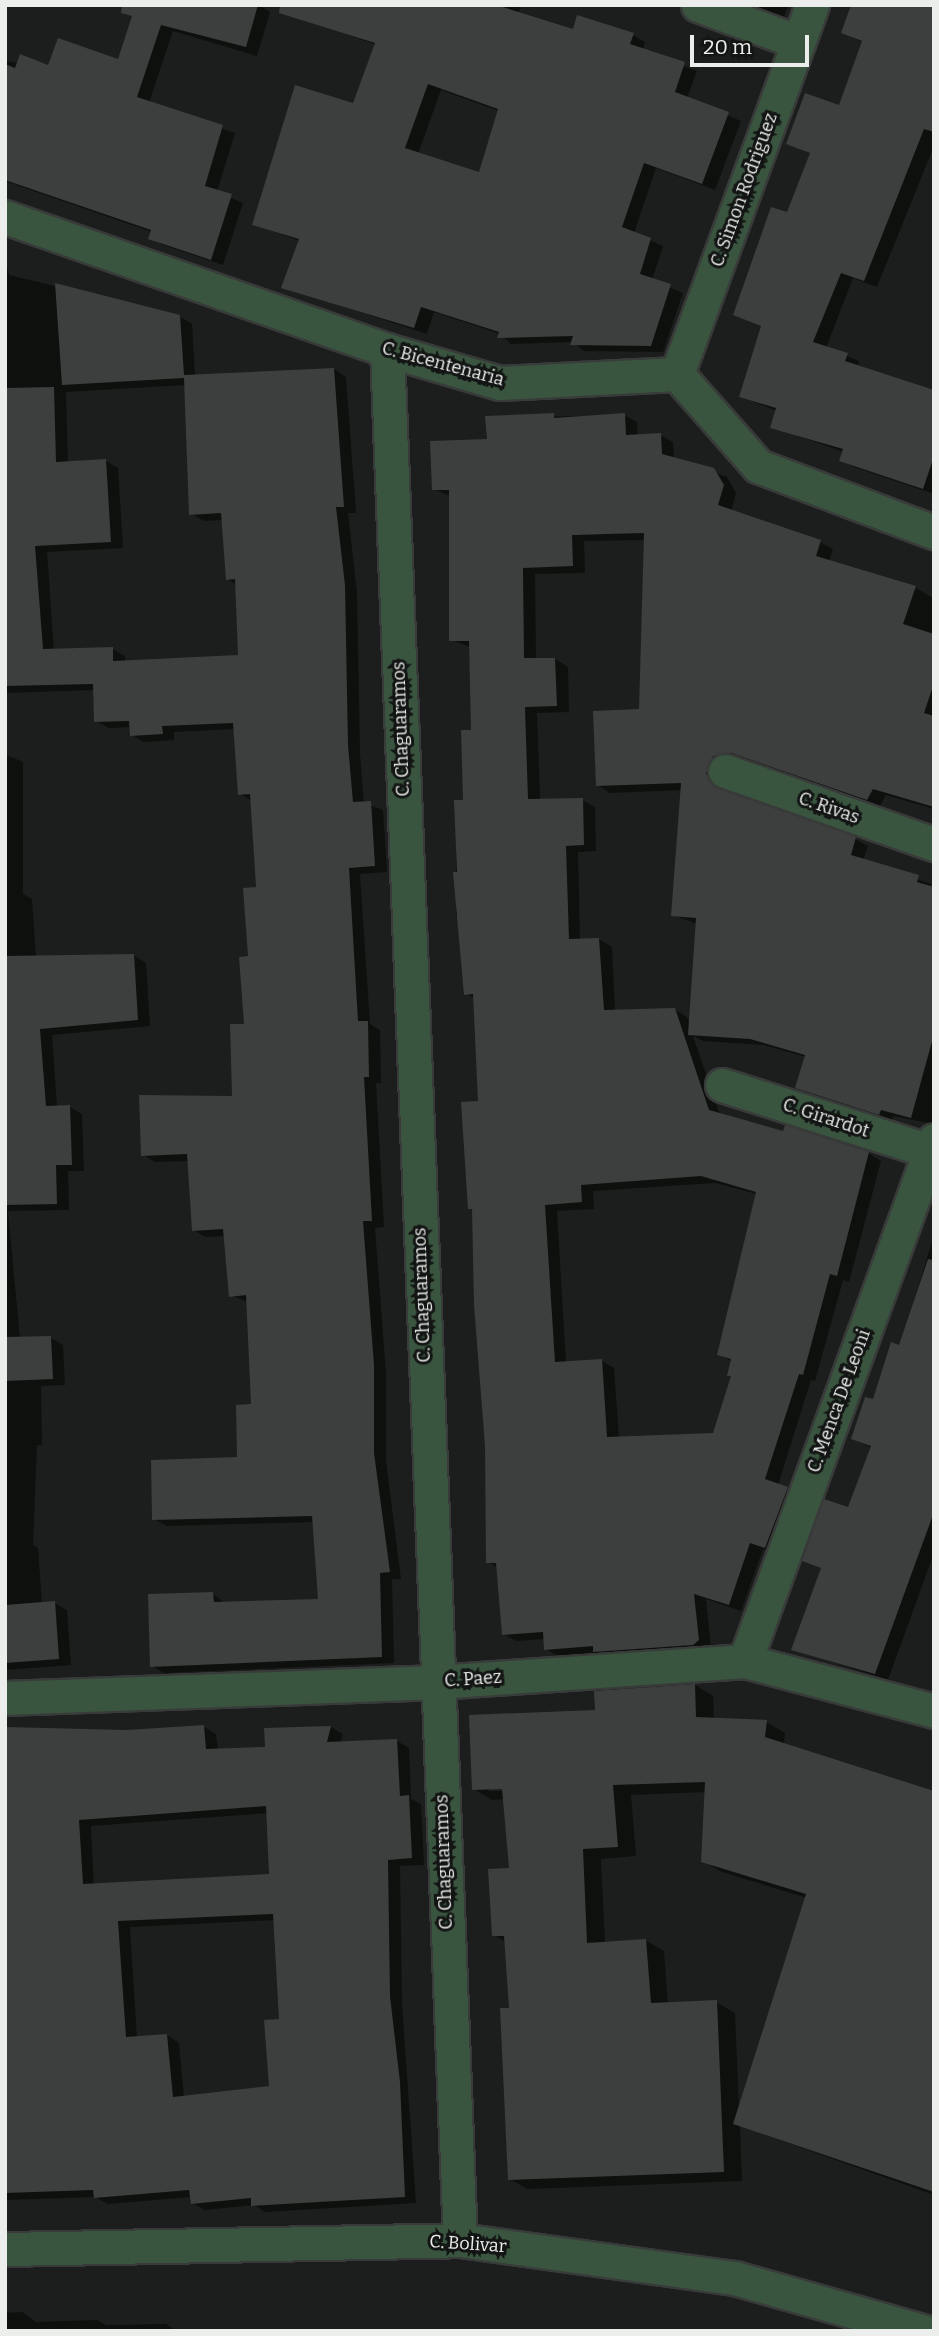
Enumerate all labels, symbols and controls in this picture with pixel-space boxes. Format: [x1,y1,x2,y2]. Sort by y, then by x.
scale bar [694,21,813,65]
text: 20 m [703,34,752,60]
street label: C. Simon Rodriguez [706,110,782,270]
street label: C. Bicentenaria [380,337,506,391]
street label: C. Chaguaramos [388,661,414,797]
street label: C. Rivas [796,788,862,828]
street label: C. Girardot [780,1094,872,1142]
street label: C. Chaguaramos [409,1227,435,1363]
street label: C. Menca De Leoni [803,1326,875,1476]
street label: C. Paez [444,1666,502,1692]
street label: C. Chaguaramos [431,1794,457,1930]
street label: C. Bolivar [429,2231,507,2257]

